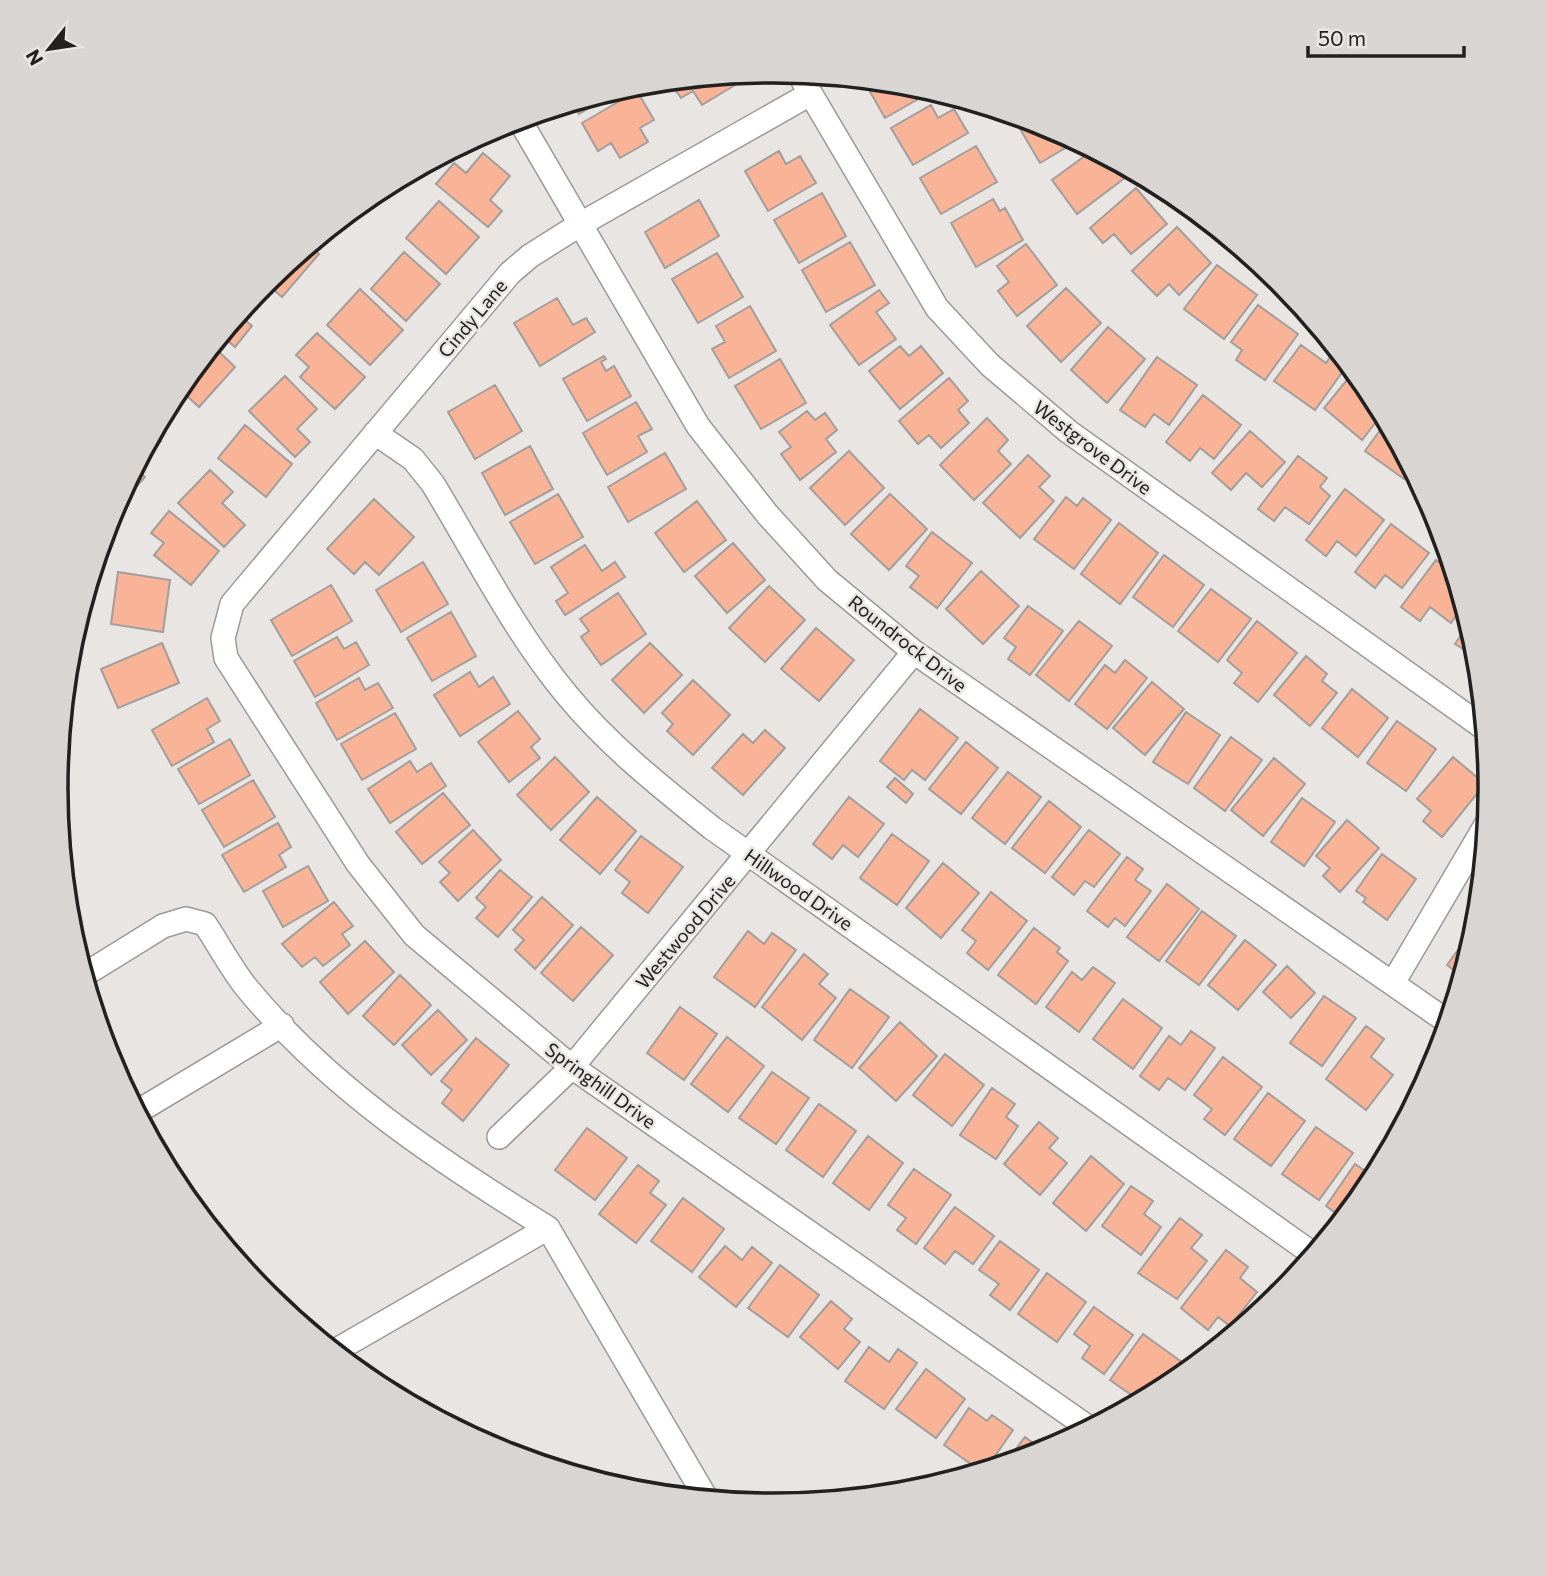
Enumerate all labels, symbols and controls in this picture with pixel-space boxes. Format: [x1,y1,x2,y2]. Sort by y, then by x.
north arrow [14,14,84,84]
scale bar [1308,14,1464,58]
text: 50 m [1318,25,1366,50]
text: N [20,46,47,70]
street label: Cindy Lane [433,274,511,362]
street label: Westgrove Drive [1029,395,1157,499]
street label: Roundrock Drive [844,590,972,696]
street label: Hillwood Drive [740,843,858,935]
street label: Westwood Drive [630,869,740,993]
street label: Springhill Drive [541,1037,661,1133]

